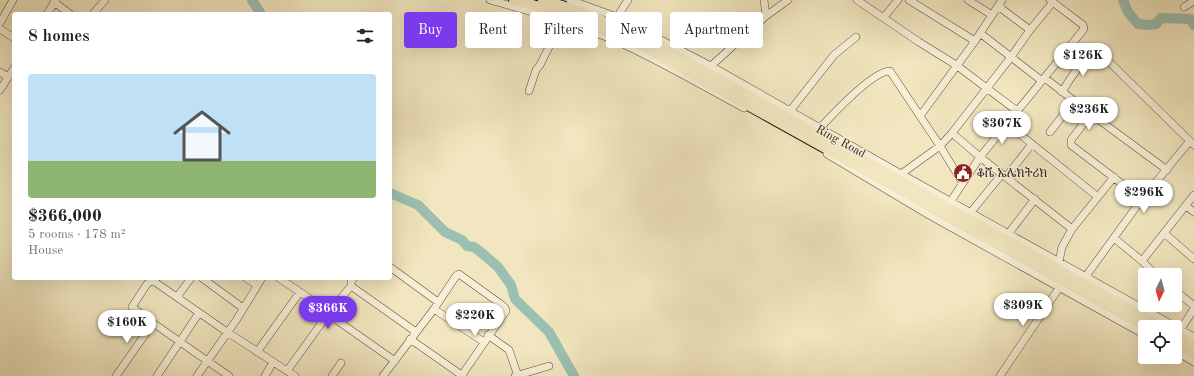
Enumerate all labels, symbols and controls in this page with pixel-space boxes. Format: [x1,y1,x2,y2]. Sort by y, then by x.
chip: Buy [404,12,457,48]
chip: Rent [465,12,522,48]
chip: Filters [530,12,598,48]
chip: New [606,12,662,48]
chip: Apartment [670,12,763,48]
icon: filters [354,25,376,47]
text: 8 homes [28,28,90,45]
pin: $126K [1055,43,1111,77]
text: $126K [1063,49,1103,62]
pin: $236K [1061,97,1117,131]
icon: home [166,100,238,172]
text: $236K [1069,103,1109,116]
pin: $307K [974,111,1030,145]
text: $307K [982,117,1022,130]
street label: Ring Road [814,123,867,160]
public building icon: ቆሼ ኤሌክትሪክ [952,162,974,184]
place label: ቆሼ ኤሌክትሪክ [977,166,1047,180]
pin: $296K [1116,180,1172,214]
text: $296K [1124,186,1164,199]
text: $366,000 [28,208,102,225]
text: 5 rooms · 178 m² [28,228,126,241]
text: House [28,244,63,257]
north arrow [1138,268,1182,312]
map controls [1138,268,1182,364]
pin: $309K [995,293,1051,327]
pin: $366K [300,296,356,330]
text: $309K [1003,299,1043,312]
text: $366K [308,302,348,315]
pin: $220K [447,303,503,337]
text: $220K [455,309,495,322]
pin: $160K [99,310,155,344]
text: $160K [107,316,147,329]
button: locate [1138,320,1182,364]

